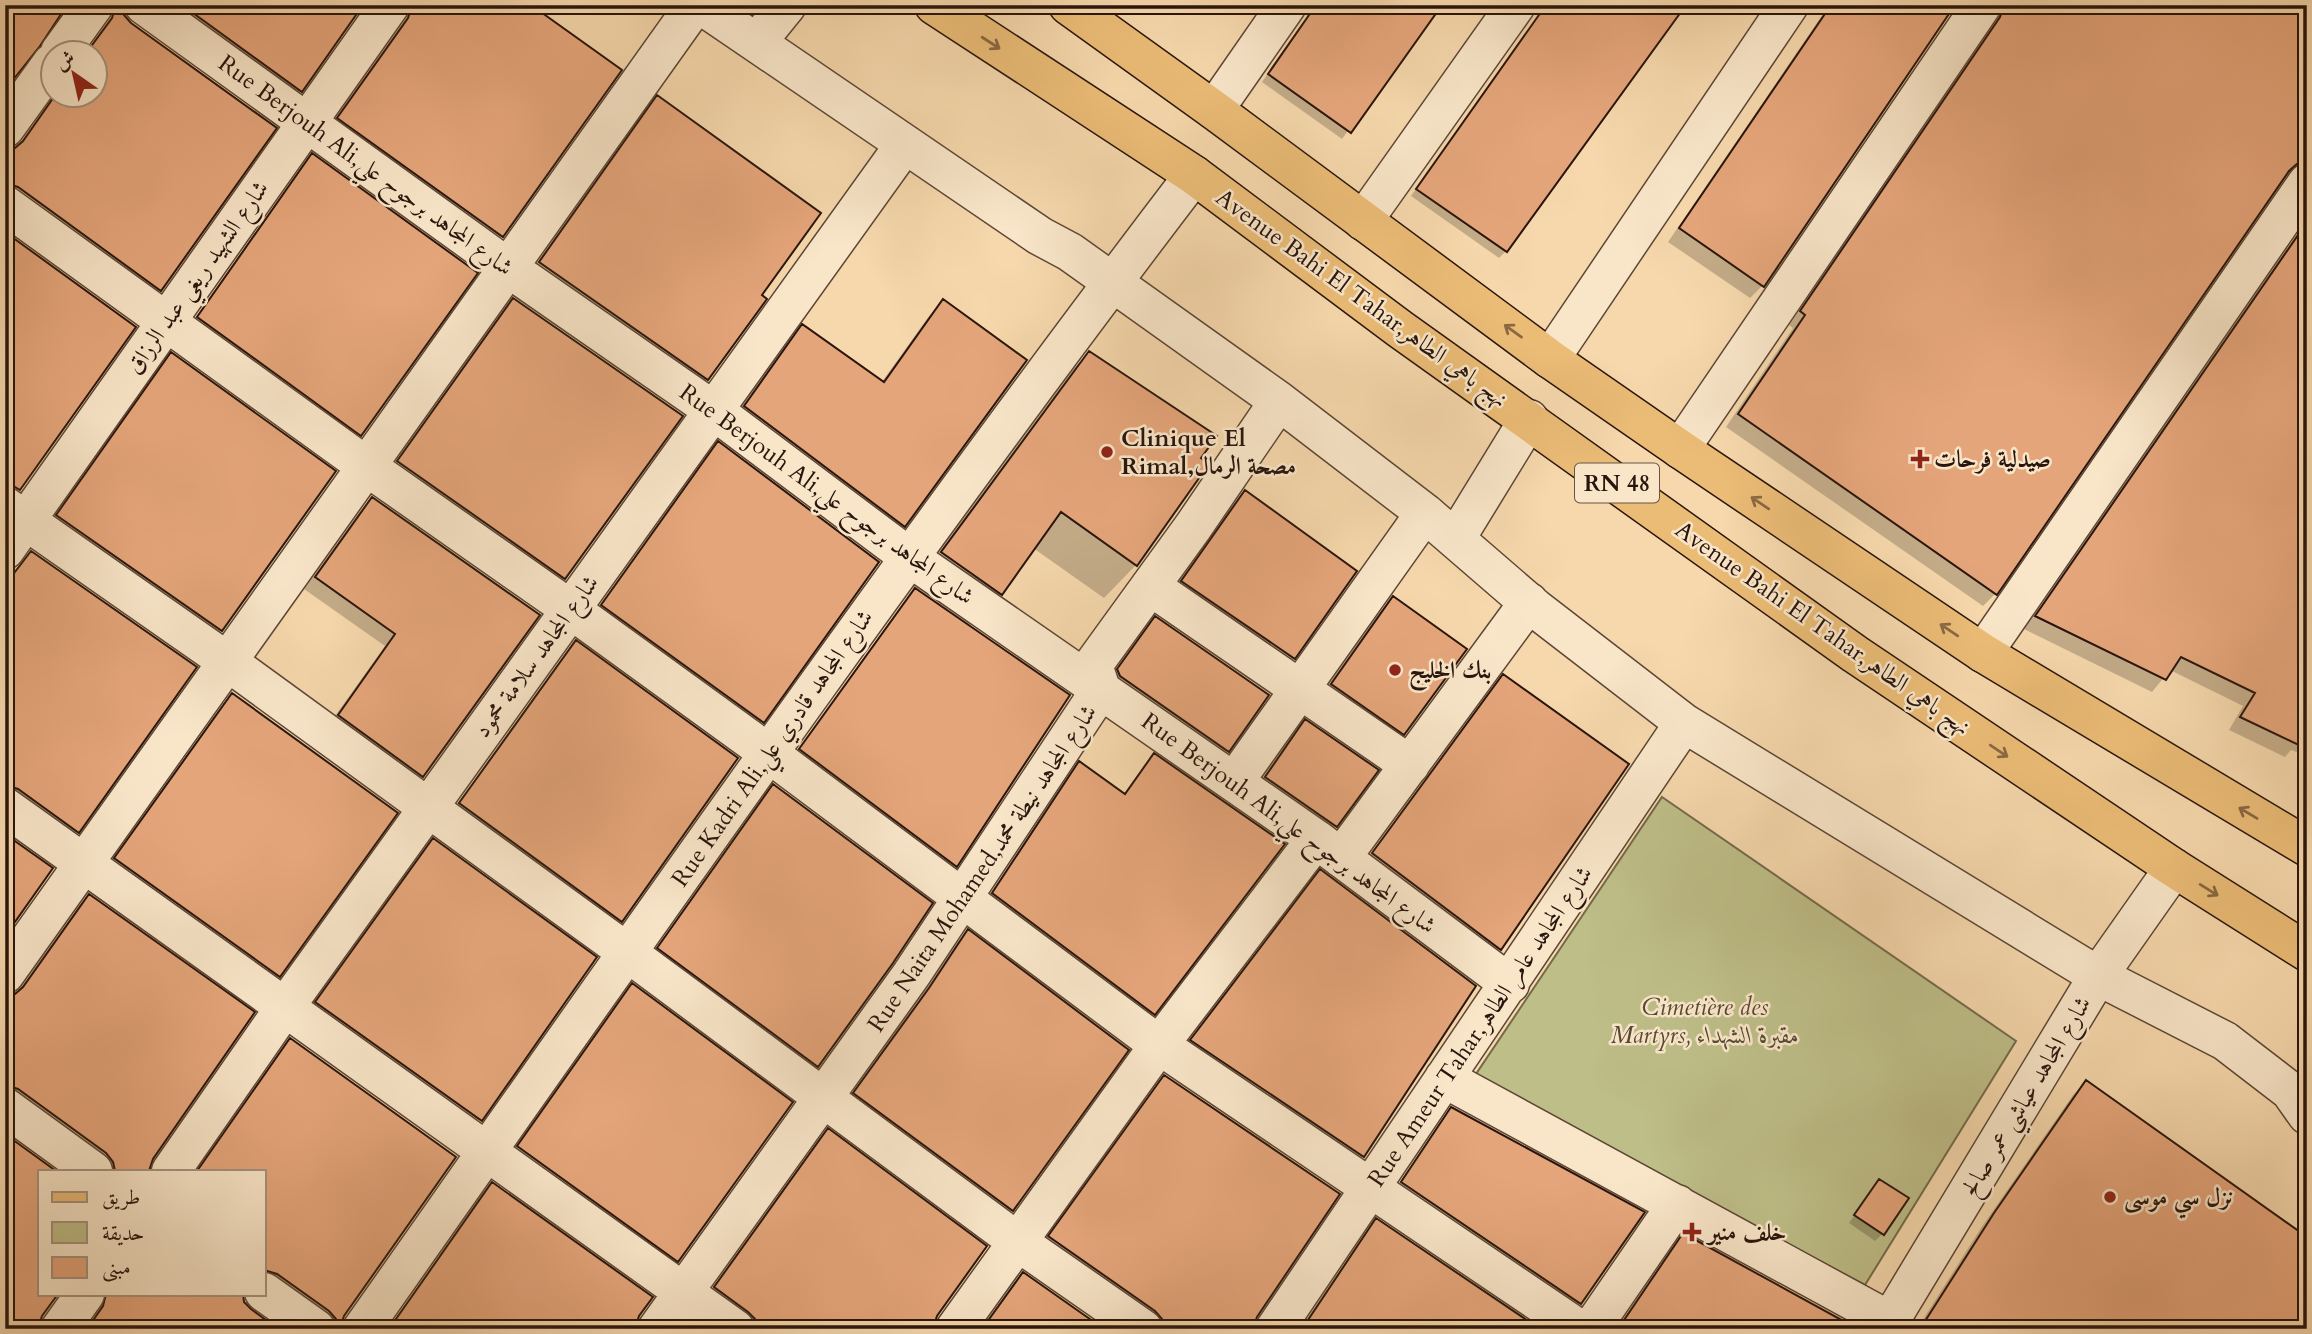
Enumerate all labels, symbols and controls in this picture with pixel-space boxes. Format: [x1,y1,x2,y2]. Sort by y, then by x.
one-way arrow [980,36,1000,50]
north arrow [38,38,108,108]
text: ش [50,45,80,77]
street label: Rue Berjouh Ali,شارع المجاهد برجوح علي [208,47,520,289]
street label: شارع الشهيد ريغي عبد الرزاق [118,174,281,384]
street label: Avenue Bahi El Tahar,نهج باهي الطاهر [1206,181,1515,419]
one-way arrow [1504,324,1523,339]
street label: Rue Berjouh Ali,شارع المجاهد برجوح علي [669,376,981,618]
place label: Clinique El Rimal,مصحة الرمال [1121,422,1296,483]
place label: صيدلية فرحات [1934,443,2051,476]
marker: Clinique El Rimal,مصحة الرمال [1099,444,1115,460]
marker: صيدلية فرحات [1912,451,1928,467]
road number: RN 48 [1575,463,1659,503]
one-way arrow [1751,496,1771,510]
street label: Avenue Bahi El Tahar,نهج باهي الطاهر [1666,513,1977,747]
street label: شارع المجاهد سلامة محمود [466,568,609,746]
street label: Rue Kadri Ali,شارع المجاهد قادري علي [664,603,886,897]
one-way arrow [1940,623,1959,637]
place label: بنك الخليج [1409,654,1491,692]
marker: بنك الخليج [1387,662,1403,678]
street label: Rue Naita Mohamed,شارع المجاهد نيطة محمد [860,698,1107,1040]
street label: Rue Berjouh Ali,شارع المجاهد برجوح علي [1131,705,1443,947]
one-way arrow [1988,744,2008,758]
one-way arrow [2238,806,2258,820]
street label: Rue Ameur Tahar,شارع المجاهد عامر الطاهر [1360,859,1603,1195]
one-way arrow [2198,883,2218,897]
street label: شارع المجاهد عياشي عمر صالح [1954,990,2104,1205]
park label: Cimetière des Martyrs, مقبرة الشهداء [1611,991,1799,1052]
legend [38,1170,266,1296]
place label: نزل سي موسى [2124,1181,2234,1219]
text: طريق [102,1183,140,1212]
marker: نزل سي موسى [2102,1189,2118,1205]
place label: خلف منير [1705,1216,1786,1249]
text: حديقة [102,1219,145,1248]
marker: خلف منير [1682,1222,1702,1242]
text: مبنى [102,1253,131,1282]

